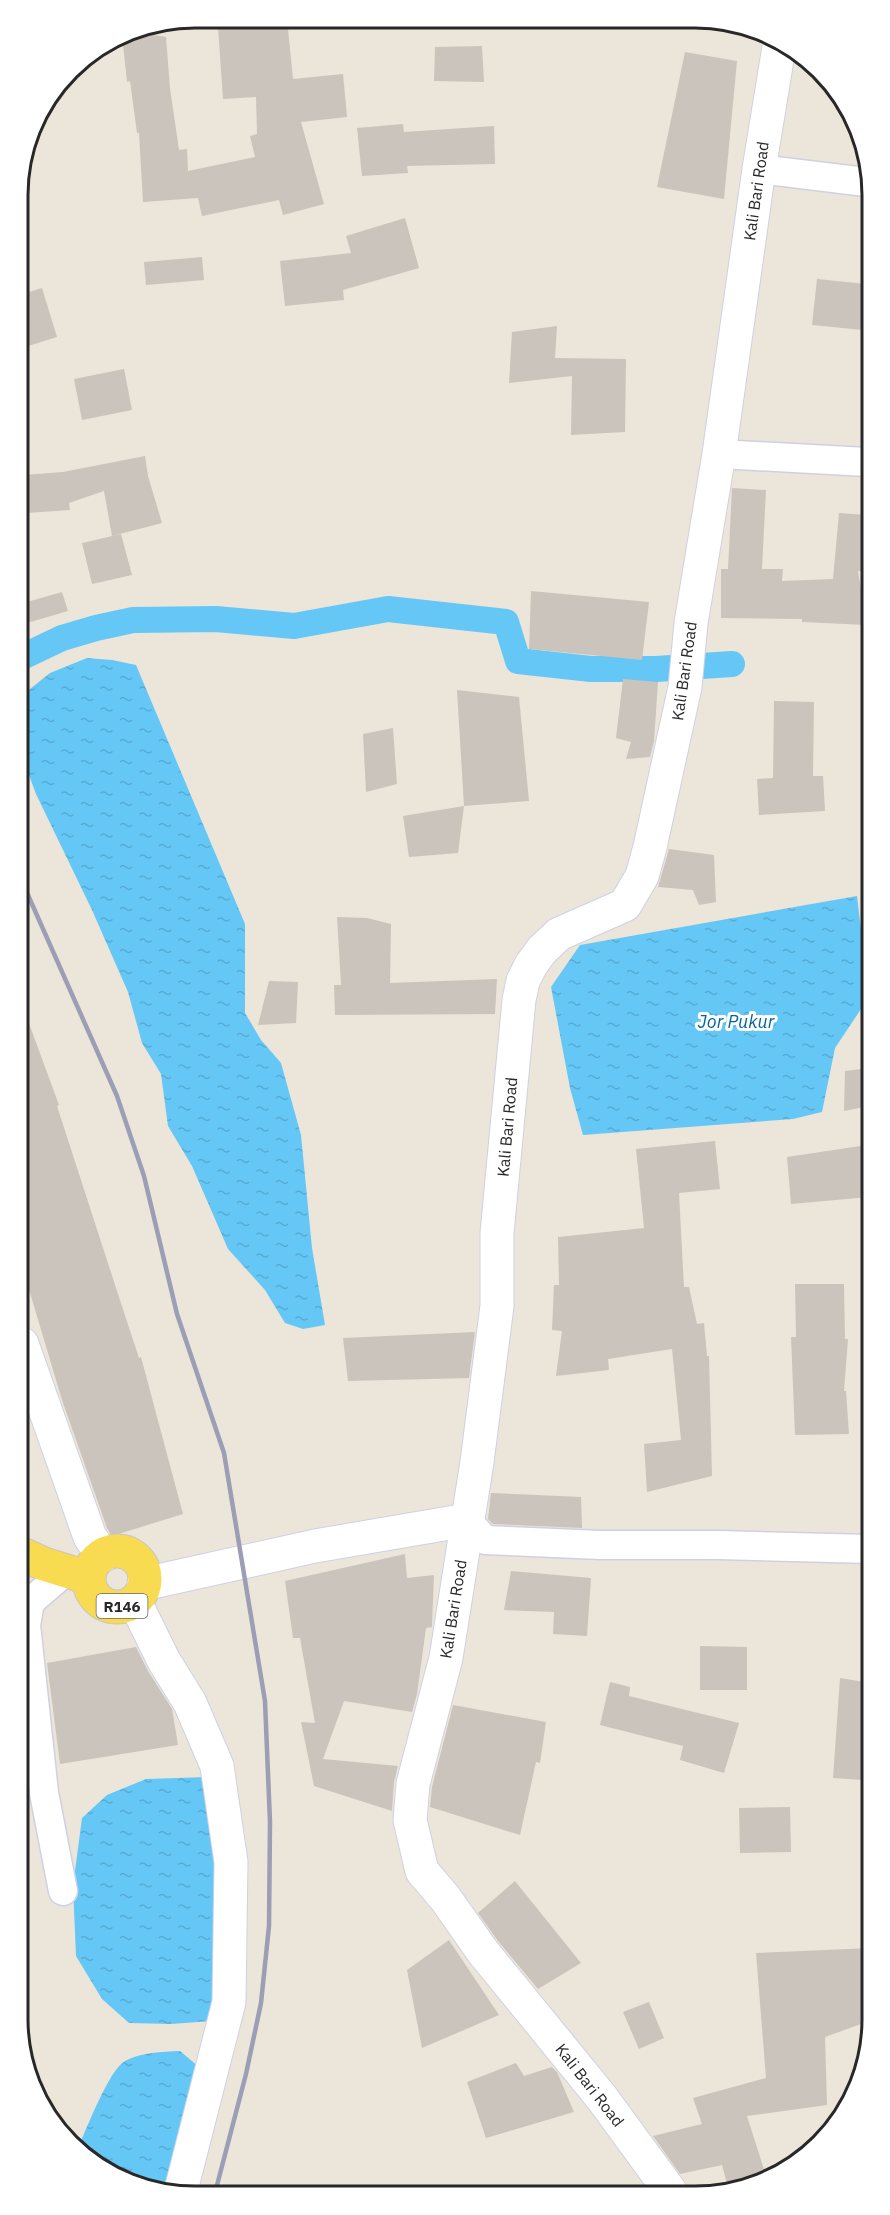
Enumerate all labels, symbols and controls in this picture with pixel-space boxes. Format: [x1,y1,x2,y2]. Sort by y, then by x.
street label: Kali Bari Road [739,140,773,242]
street label: Kali Bari Road [667,620,701,722]
water label: Jor Pukur [698,1010,775,1033]
street label: Kali Bari Road [493,1076,521,1178]
street label: Kali Bari Road [435,1558,471,1660]
road number: R146 [96,1594,148,1618]
street label: Kali Bari Road [551,2039,629,2131]

